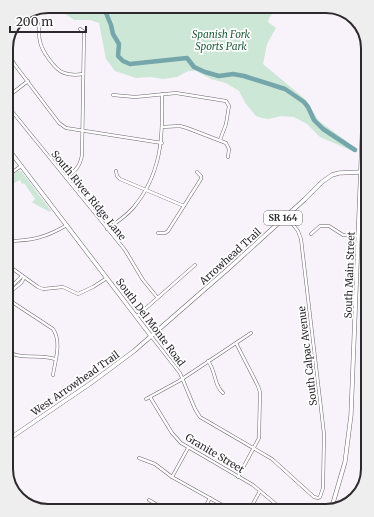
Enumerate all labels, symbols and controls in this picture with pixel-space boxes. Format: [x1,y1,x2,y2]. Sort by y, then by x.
scale bar [10,8,86,34]
text: 200 m [16,14,53,29]
park label: Spanish Fork Sports Park [192,28,251,53]
street label: South River Ridge Lane [48,148,129,243]
road number: SR 164 [264,211,302,225]
street label: Arrowhead Trail [196,225,264,288]
street label: South Main Street [341,231,358,319]
street label: South Del Monte Road [113,276,188,369]
street label: South Calpac Avenue [295,306,320,406]
street label: West Arrowhead Trail [28,348,122,419]
street label: Granite Street [183,431,247,476]

